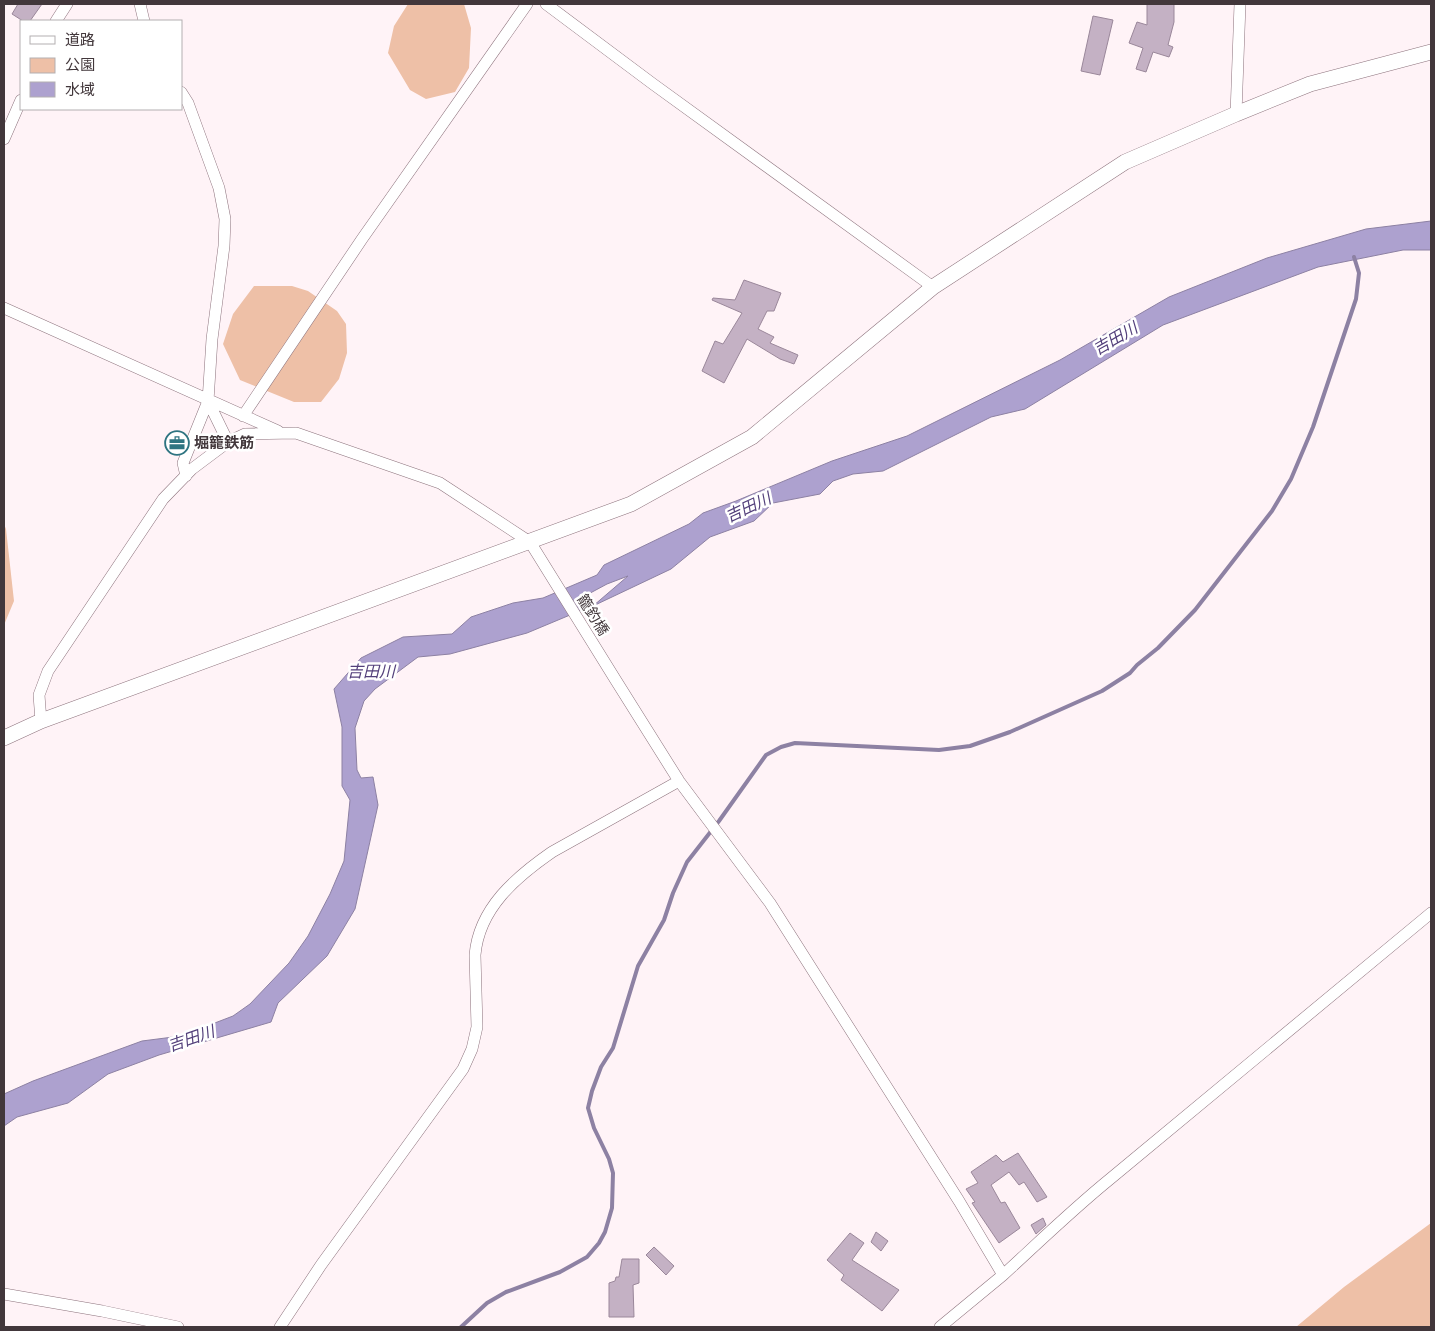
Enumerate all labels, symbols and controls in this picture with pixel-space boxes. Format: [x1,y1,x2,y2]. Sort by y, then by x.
legend [20,20,182,110]
text: 道路 [65,31,95,49]
text: 公園 [65,56,95,74]
text: 水域 [65,81,95,99]
water label: 吉田川 [1090,317,1143,359]
office icon: 堀籠鉄筋 [164,430,190,456]
place label: 堀籠鉄筋 [194,434,254,452]
water label: 吉田川 [722,488,776,526]
street label: 籠釣橋 [573,591,613,639]
water label: 吉田川 [347,662,397,681]
water label: 吉田川 [165,1021,219,1055]

